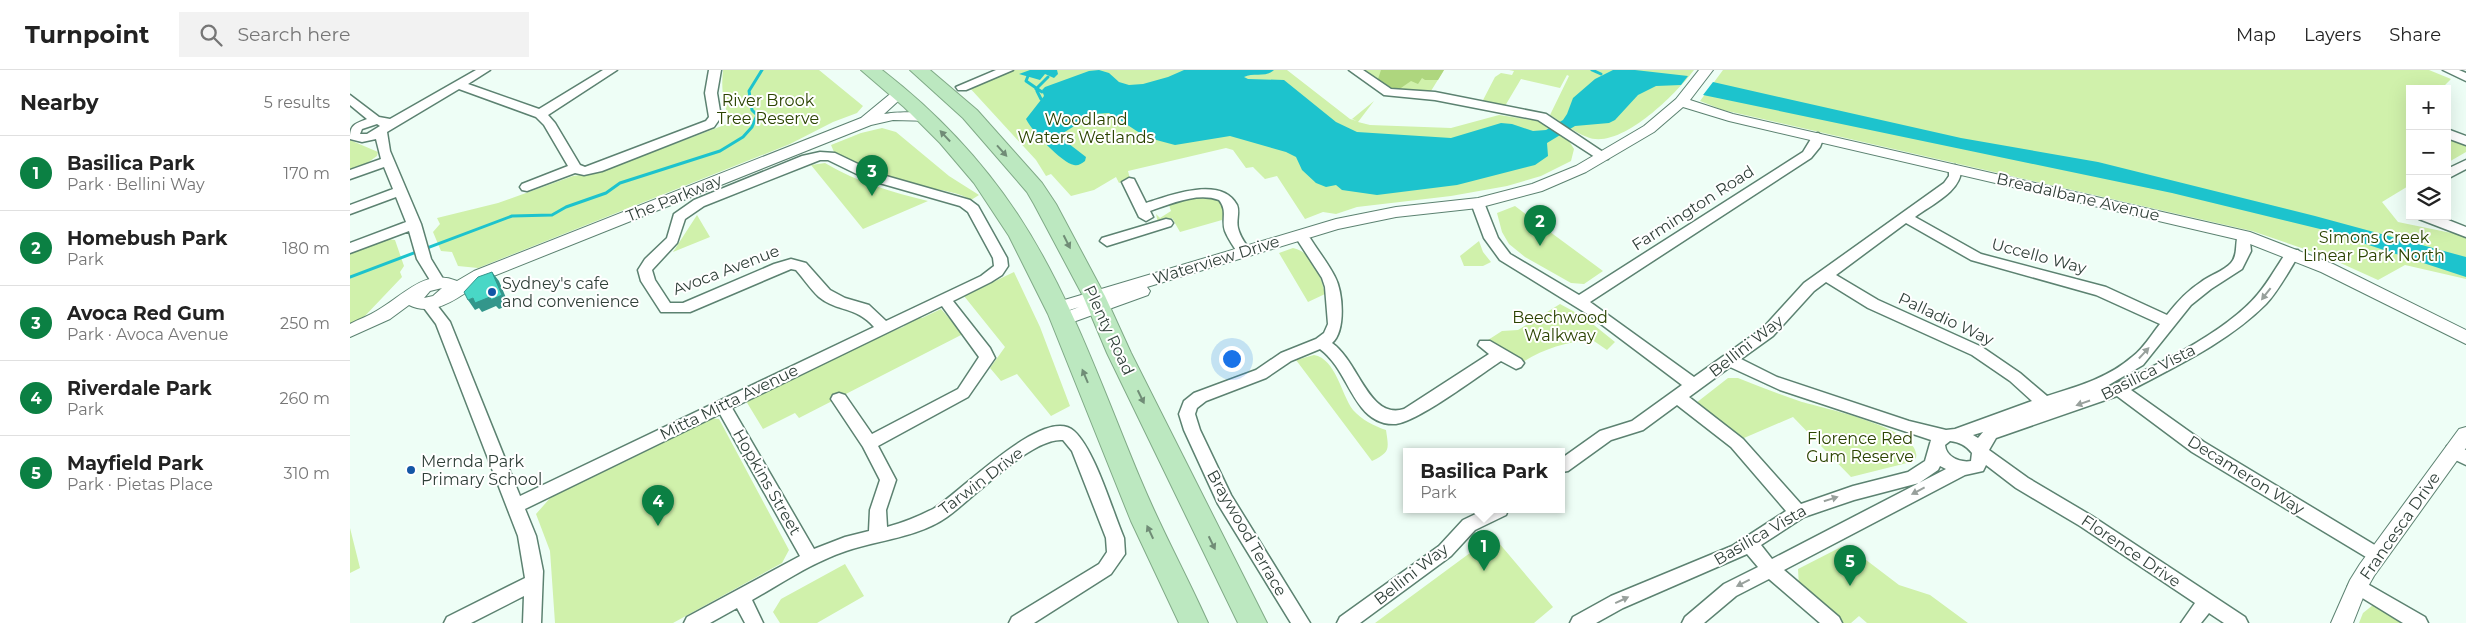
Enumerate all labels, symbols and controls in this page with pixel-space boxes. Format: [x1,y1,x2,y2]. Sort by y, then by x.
search box [179,12,529,57]
text: Turnpoint [25,20,149,49]
icon: search [197,21,225,49]
text: Search here [237,23,350,46]
text: Map [2236,24,2276,46]
text: Layers [2304,24,2361,46]
text: Share [2389,24,2441,46]
map controls [2406,85,2451,220]
button: + [2406,85,2451,130]
text: Nearby [20,90,99,115]
park label: River Brook Tree Reserve [717,91,819,128]
text: 5 results [264,93,330,112]
park label: Woodland Waters Wetlands [1018,110,1155,147]
one-way arrow [939,130,951,142]
button: − [2406,130,2451,175]
one-way arrow [996,144,1008,156]
text: Basilica Park [67,152,195,175]
pin: 3 [856,155,888,196]
street label: Farmington Road [1628,161,1758,255]
text: 1 [33,164,39,183]
text: 170 m [283,164,330,183]
street label: Breadalbane Avenue [1994,169,2162,225]
street label: The Parkway [623,170,725,226]
text: Park · Bellini Way [67,175,205,194]
button: layers [2406,175,2451,220]
pin: 2 [1524,205,1556,246]
text: Homebush Park [67,227,227,250]
park label: Simons Creek Linear Park North [2303,228,2445,265]
street label: Waterview Drive [1150,232,1282,288]
street label: Uccello Way [1989,234,2089,278]
one-way arrow [1063,235,1071,249]
text: 2 [31,239,41,258]
text: 180 m [282,239,330,258]
street label: Avoca Avenue [670,241,782,299]
text: Park [67,250,104,269]
place label: Sydney's cafe and convenience [502,274,639,311]
street label: Plenty Road [1080,282,1138,378]
marker: Sydney's cafe and convenience [486,286,498,298]
one-way arrow [2261,287,2271,300]
street label: Palladio Way [1895,289,1997,349]
text: Avoca Red Gum [67,302,225,325]
park label: Beechwood Walkway [1512,308,1608,345]
street label: Bellini Way [1705,311,1787,381]
text: 3 [31,314,41,333]
text: 250 m [280,314,330,333]
text: Park · Avoca Avenue [67,325,229,344]
street label: Basilica Vista [2098,340,2198,404]
your location [1219,346,1245,372]
one-way arrow [2138,348,2150,360]
street label: Mitta Mitta Avenue [657,360,801,444]
one-way arrow [1081,369,1089,383]
text: Riverdale Park [67,377,212,400]
text: 4 [30,389,42,408]
text: 260 m [279,389,330,408]
one-way arrow [1137,390,1145,404]
one-way arrow [2075,399,2090,407]
text: Park [67,400,104,419]
street label: Hopkins Street [729,426,805,539]
park label: Florence Red Gum Reserve [1806,429,1914,466]
street label: Decameron Way [2184,431,2308,519]
street label: Tarwin Drive [935,443,1027,519]
popup [1403,448,1565,513]
text: Mayfield Park [67,452,203,475]
place label: Mernda Park Primary School [421,452,542,489]
text: Basilica Park [1420,460,1548,483]
text: 5 [31,464,41,483]
text: 310 m [283,464,330,483]
marker: Mernda Park Primary School [405,464,417,476]
street label: Braywood Terrace [1203,467,1291,599]
street label: Francesca Drive [2356,469,2444,583]
text: Park · Pietas Place [67,475,213,494]
text: Park [1420,483,1457,502]
pin: 4 [642,485,674,526]
one-way arrow [1910,487,1925,495]
one-way arrow [1823,495,1838,503]
street label: Basilica Vista [1710,501,1810,569]
street label: Florence Drive [2078,511,2184,591]
one-way arrow [1145,525,1153,539]
pin: 1 [1468,530,1500,571]
one-way arrow [1208,536,1216,550]
street label: Bellini Way [1370,539,1452,609]
pin: 5 [1834,545,1866,586]
one-way arrow [1736,579,1750,587]
one-way arrow [1615,595,1629,603]

